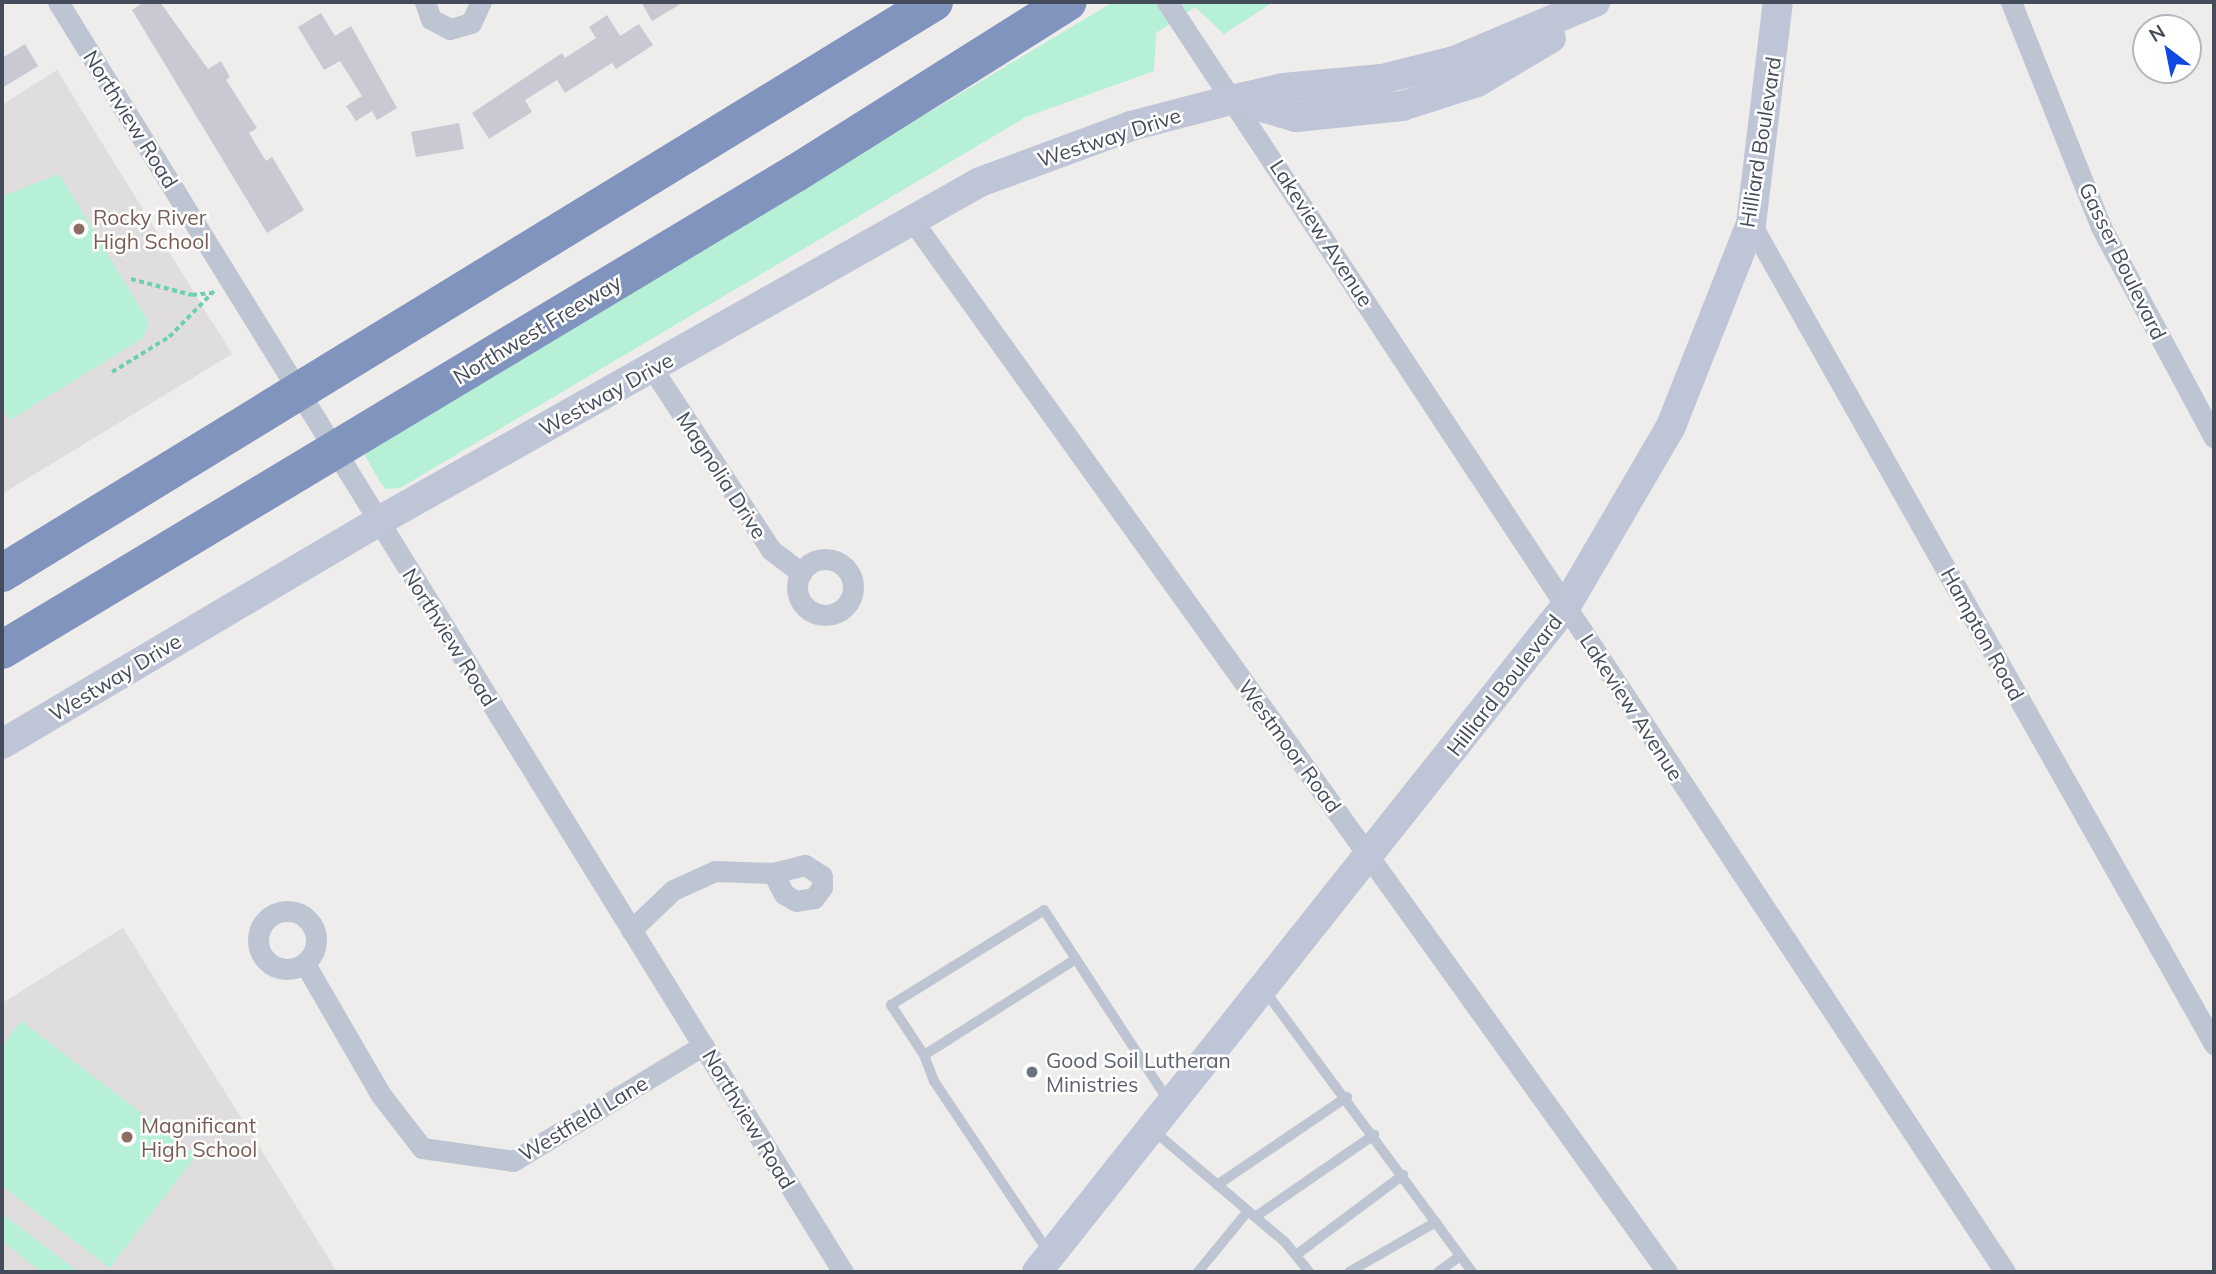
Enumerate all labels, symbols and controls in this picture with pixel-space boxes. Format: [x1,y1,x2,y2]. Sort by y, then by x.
north arrow [2132,14,2202,84]
text: N [2144,19,2169,47]
street label: Northview Road [78,45,184,193]
street label: Hilliard Boulevard [1734,55,1786,229]
street label: Westway Drive [1034,102,1184,172]
street label: Lakeview Avenue [1265,155,1379,311]
street label: Gasser Boulevard [2074,178,2172,344]
place label: Rocky River High School [93,204,209,254]
marker: Rocky River High School [71,221,87,237]
street label: Northwest Freeway [448,269,626,389]
street label: Westway Drive [535,347,677,441]
street label: Magnolia Drive [672,407,772,543]
street label: Northview Road [397,563,503,711]
street label: Hampton Road [1936,563,2030,705]
street label: Hilliard Boulevard [1441,609,1567,761]
street label: Westway Drive [45,628,185,726]
street label: Lakeview Avenue [1575,629,1689,785]
street label: Westmoor Road [1233,675,1347,817]
street label: Northview Road [697,1045,801,1193]
place label: Good Soil Lutheran Ministries [1046,1047,1231,1097]
marker: Good Soil Lutheran Ministries [1024,1064,1040,1080]
street label: Westfield Lane [514,1070,652,1166]
place label: Magnificant High School [141,1112,257,1162]
marker: Magnificant High School [119,1129,135,1145]

